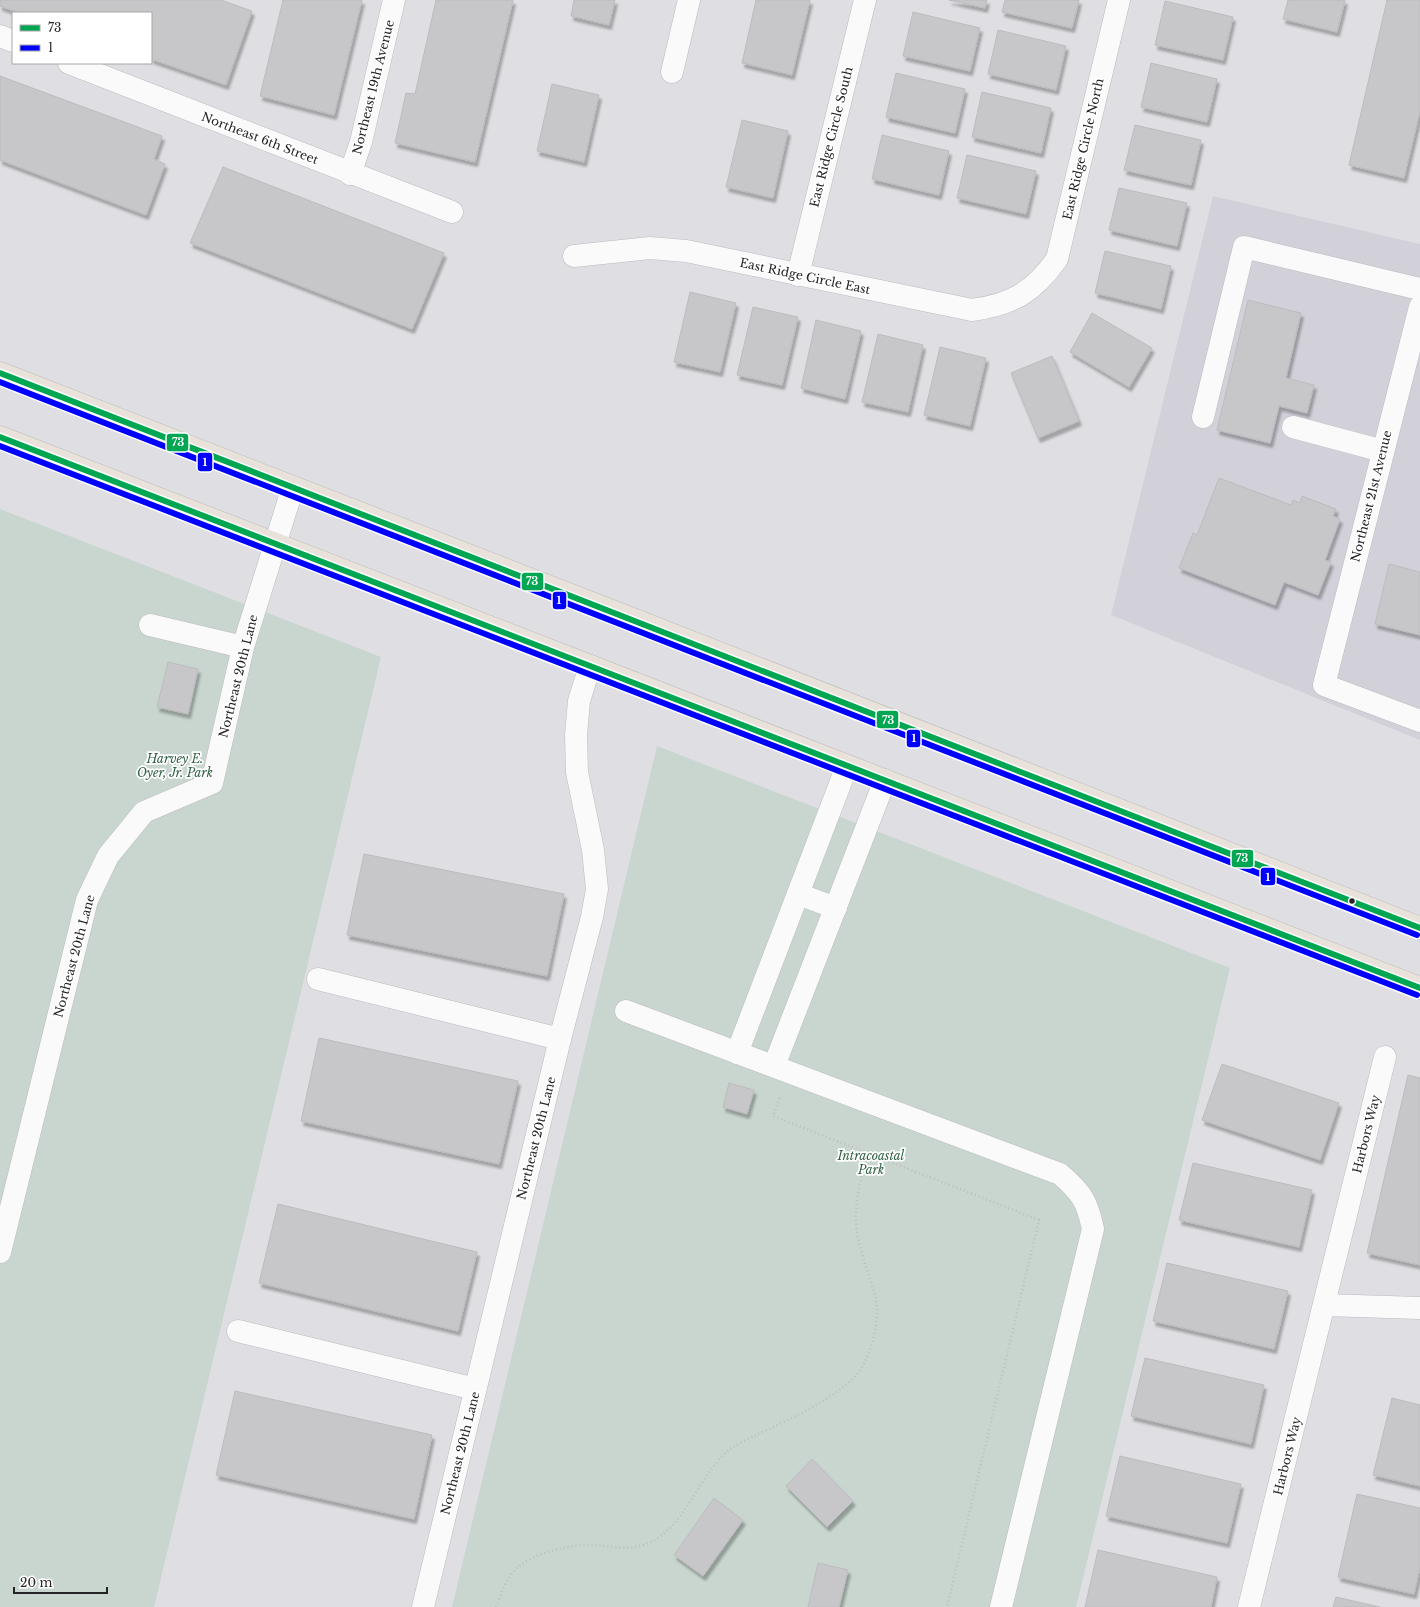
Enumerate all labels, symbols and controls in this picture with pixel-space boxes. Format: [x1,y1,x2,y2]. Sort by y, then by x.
legend [12,12,152,64]
street label: Northeast 19th Avenue [349,18,397,156]
text: 73 [48,20,61,35]
text: 1 [48,40,53,55]
street label: East Ridge Circle South [806,65,856,209]
street label: East Ridge Circle North [1059,77,1107,221]
street label: Northeast 6th Street [200,109,321,167]
street label: East Ridge Circle East [738,255,872,297]
street label: Northeast 21st Avenue [1347,429,1395,563]
line badge: 73 [166,433,189,452]
text: 73 [172,435,184,449]
line badge: 1 [197,452,213,472]
text: 1 [203,455,208,469]
line badge: 73 [521,572,544,591]
text: 73 [526,574,538,588]
line badge: 1 [552,591,567,610]
text: 1 [557,593,562,607]
street label: Northeast 20th Lane [215,613,261,739]
line badge: 73 [876,710,899,729]
text: 73 [882,713,894,727]
line badge: 1 [906,729,921,748]
text: 1 [912,731,917,745]
park label: Harvey E. Oyer, Jr. Park [137,751,213,780]
line badge: 73 [1231,849,1254,868]
text: 73 [1236,851,1248,865]
line badge: 1 [1260,867,1276,886]
text: 1 [1266,870,1271,884]
street label: Northeast 20th Lane [50,893,98,1019]
unlabelled marker [1347,896,1357,906]
street label: Northeast 20th Lane [513,1075,559,1201]
street label: Harbors Way [1349,1093,1383,1175]
park label: Intracoastal Park [837,1148,905,1177]
street label: Northeast 20th Lane [437,1390,483,1516]
street label: Harbors Way [1270,1415,1304,1497]
scale bar [14,1569,107,1595]
text: 20 m [20,1575,52,1590]

